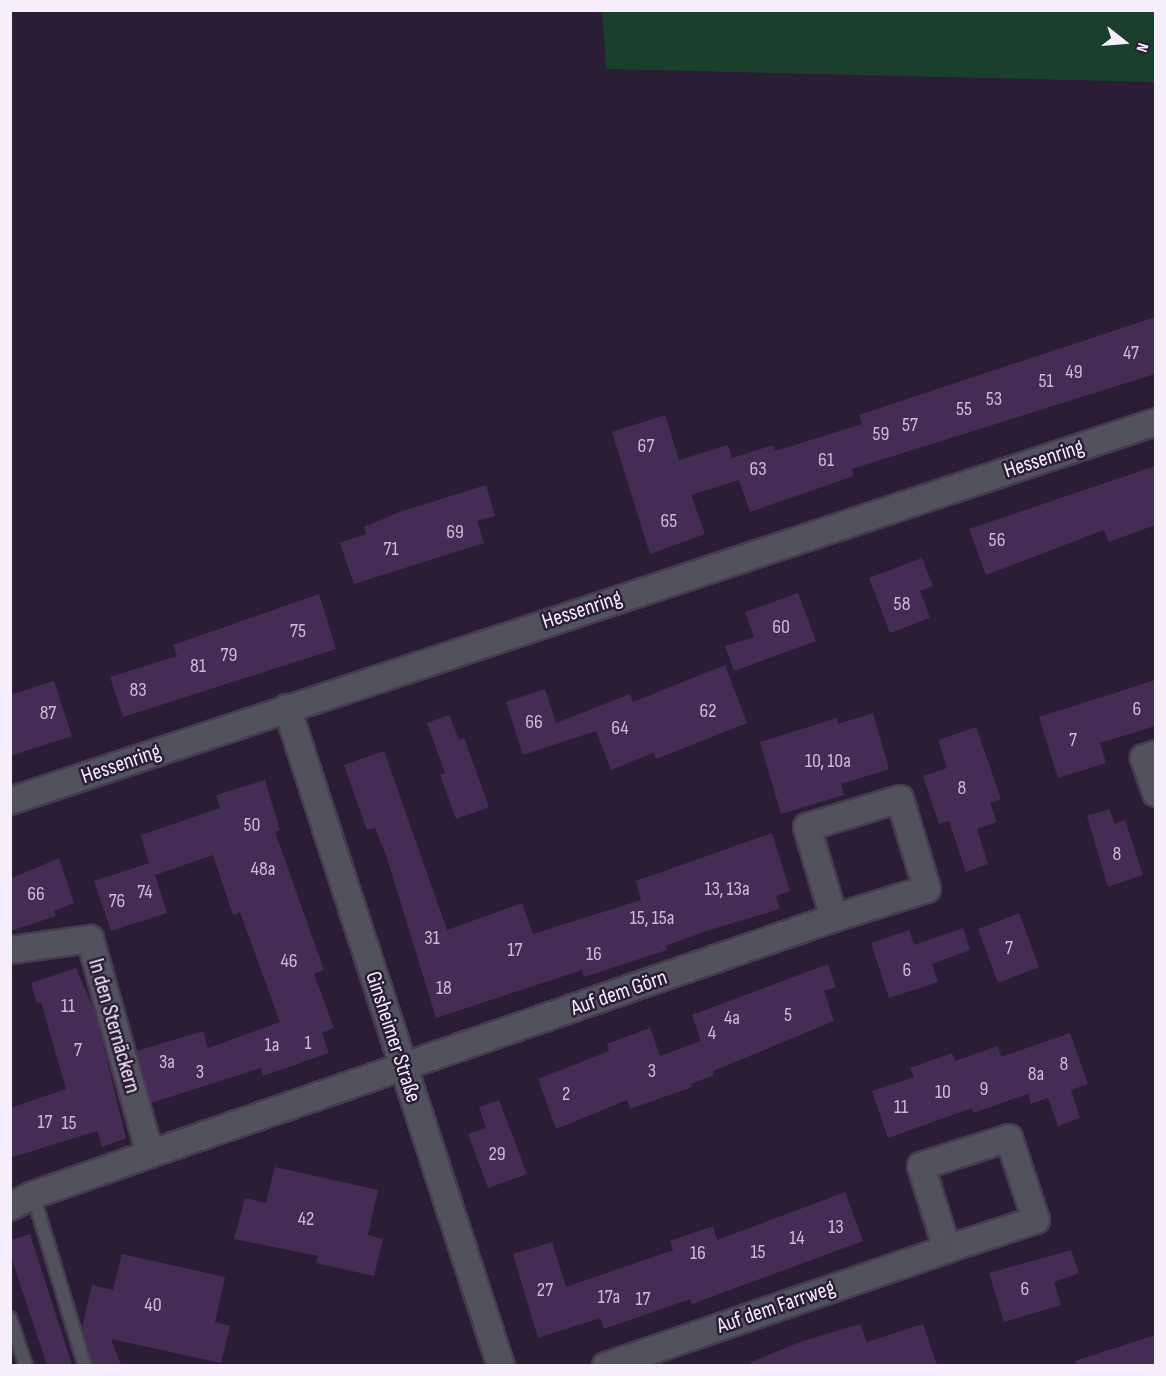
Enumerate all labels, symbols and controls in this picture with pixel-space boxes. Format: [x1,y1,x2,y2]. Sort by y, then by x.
north arrow [1094,12,1154,72]
text: N [1131,41,1152,54]
house number: 47 [1123,341,1139,365]
house number: 49 [1065,360,1083,384]
house number: 51 [1038,369,1054,393]
house number: 53 [986,387,1002,411]
house number: 55 [956,397,972,421]
house number: 57 [902,413,918,437]
house number: 59 [873,422,889,446]
house number: 67 [638,434,654,458]
street label: Hessenring [1001,434,1087,484]
house number: 61 [818,448,834,472]
house number: 63 [749,457,767,481]
house number: 65 [661,509,677,533]
house number: 69 [446,520,464,544]
house number: 56 [989,528,1005,552]
house number: 71 [383,537,399,561]
street label: Hessenring [539,585,625,635]
house number: 58 [894,592,910,616]
house number: 60 [772,615,790,639]
house number: 75 [290,619,306,643]
house number: 79 [221,643,237,667]
house number: 81 [190,654,206,678]
house number: 83 [129,678,147,702]
house number: 6 [1133,697,1141,721]
house number: 62 [699,699,717,723]
house number: 87 [40,701,56,725]
house number: 66 [525,710,543,734]
house number: 64 [611,716,629,740]
house number: 7 [1069,728,1077,752]
street label: Hessenring [78,738,164,790]
house number: 10, 10a [805,749,851,773]
house number: 8 [958,776,966,800]
house number: 50 [244,813,260,837]
house number: 8 [1113,842,1121,866]
house number: 48a [251,857,275,881]
house number: 13, 13a [704,877,750,901]
house number: 74 [137,880,153,904]
house number: 66 [27,882,45,906]
house number: 76 [109,889,125,913]
house number: 15, 15a [630,906,674,930]
house number: 31 [424,926,440,950]
house number: 7 [1005,936,1013,960]
house number: 17 [508,938,522,962]
house number: 16 [586,942,602,966]
house number: 46 [280,949,298,973]
street label: In den Sternäckern [82,956,146,1096]
house number: 6 [903,958,911,982]
street label: Auf dem Görn [567,964,671,1022]
street label: Ginsheimer Straße [359,968,427,1106]
house number: 18 [436,976,452,1000]
house number: 11 [61,994,75,1018]
house number: 5 [784,1003,792,1027]
house number: 4a [724,1006,740,1030]
house number: 4 [708,1021,716,1045]
house number: 1 [305,1031,311,1055]
house number: 1a [265,1033,279,1057]
house number: 7 [74,1038,82,1062]
house number: 3a [159,1050,175,1074]
house number: 8 [1060,1052,1068,1076]
house number: 3 [648,1059,656,1083]
house number: 3 [196,1060,204,1084]
house number: 8a [1028,1062,1044,1086]
house number: 9 [980,1077,988,1101]
house number: 10 [935,1080,951,1104]
house number: 2 [562,1082,570,1106]
house number: 11 [894,1095,908,1119]
house number: 17 [38,1110,52,1134]
house number: 15 [61,1111,77,1135]
house number: 29 [488,1142,506,1166]
house number: 42 [298,1207,314,1231]
house number: 13 [828,1215,844,1239]
house number: 14 [789,1226,805,1250]
house number: 15 [750,1240,766,1264]
house number: 16 [690,1241,706,1265]
street label: Auf dem Farrweg [713,1274,839,1340]
house number: 6 [1021,1277,1029,1301]
house number: 27 [537,1278,553,1302]
house number: 17a [598,1285,620,1309]
house number: 17 [636,1287,650,1311]
house number: 40 [144,1293,162,1317]

